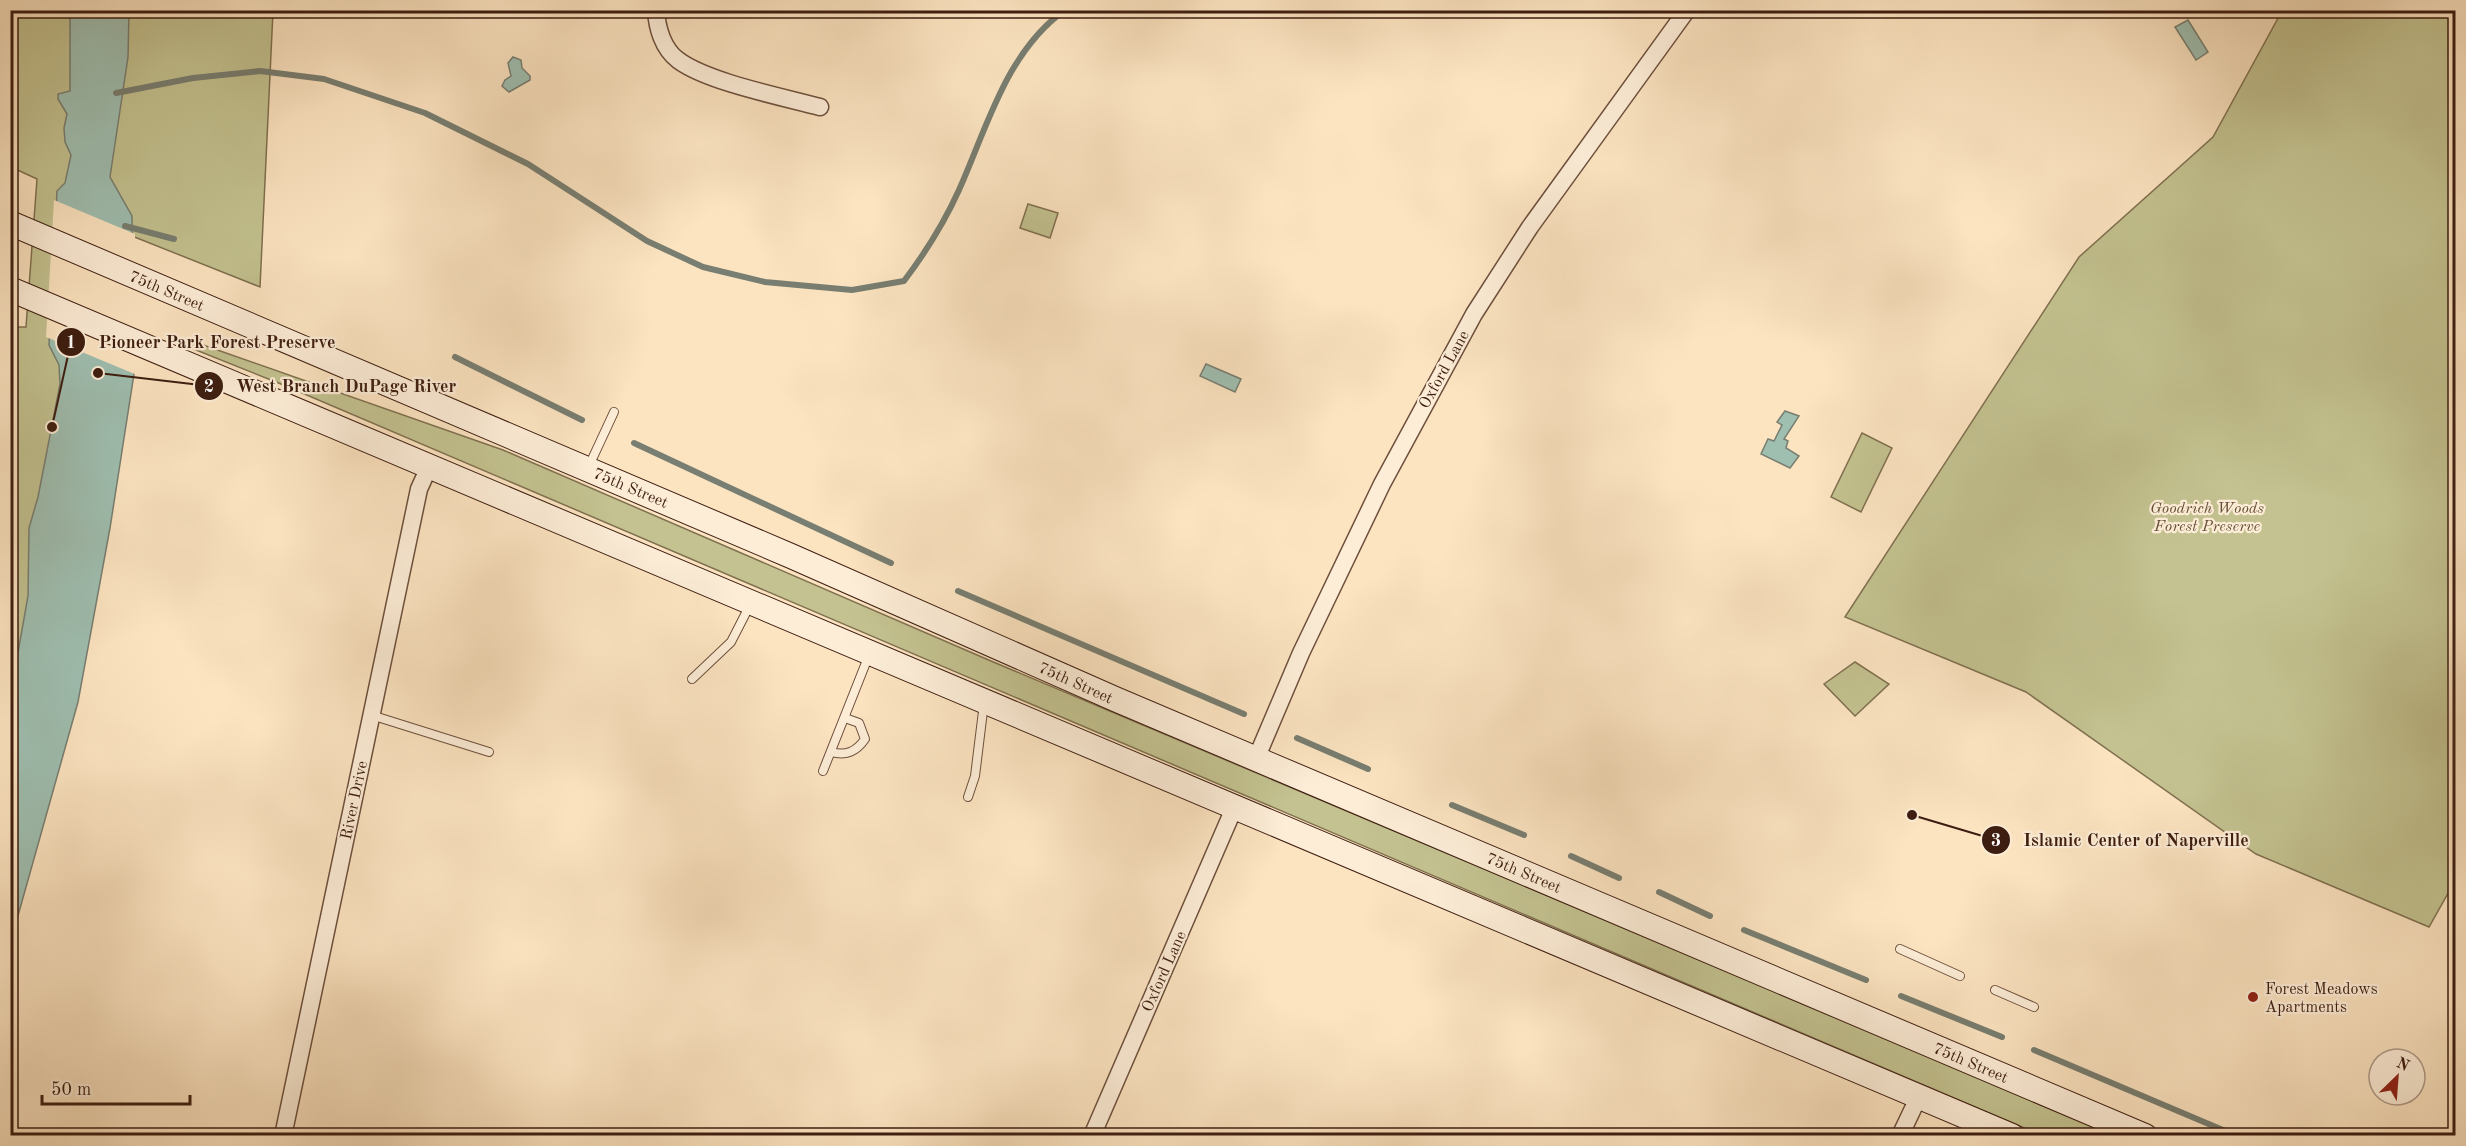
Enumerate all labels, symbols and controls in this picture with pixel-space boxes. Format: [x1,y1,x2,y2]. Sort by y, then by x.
street label: 75th Street [126,269,206,315]
callout: Pioneer Park Forest Preserve [56,324,347,360]
street label: Oxford Lane [1417,328,1473,412]
text: 1 [66,334,76,352]
text: Pioneer Park Forest Preserve [99,334,335,352]
callout: West Branch DuPage River [194,368,468,404]
text: 2 [204,378,214,396]
text: West Branch DuPage River [236,378,456,396]
street label: 75th Street [590,466,670,512]
park label: Goodrich Woods Forest Preserve [2150,501,2264,535]
street label: 75th Street [1036,660,1115,708]
street label: River Drive [339,759,371,841]
callout: Islamic Center of Naperville [1981,822,2261,858]
text: 3 [1991,832,2001,850]
text: Islamic Center of Naperville [2023,832,2249,850]
street label: 75th Street [1483,851,1563,897]
street label: Oxford Lane [1140,929,1190,1015]
place label: Forest Meadows Apartments [2265,982,2378,1016]
marker: Forest Meadows Apartments [2246,990,2260,1004]
street label: 75th Street [1930,1041,2010,1087]
north arrow [2367,1047,2427,1107]
text: N [2394,1055,2412,1075]
scale bar [42,1068,190,1106]
text: 50 m [51,1081,91,1099]

